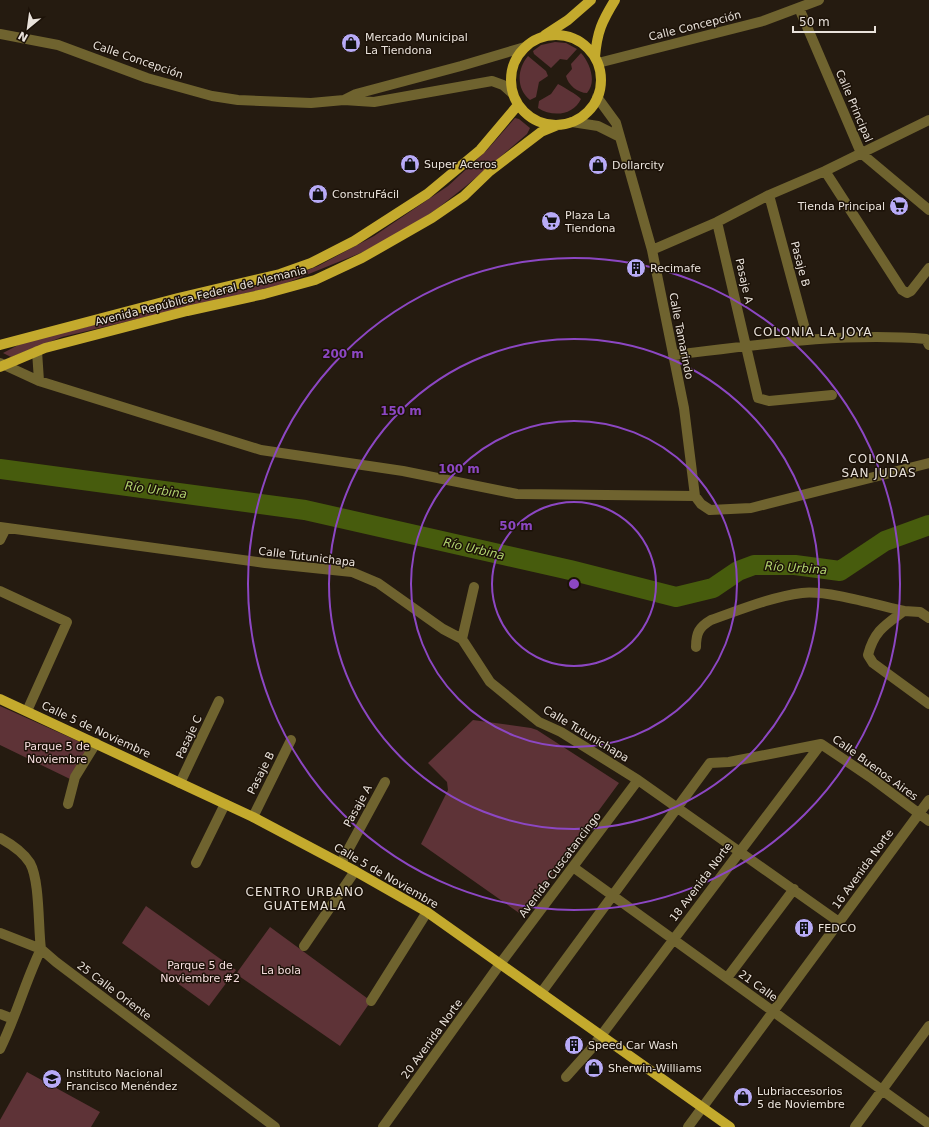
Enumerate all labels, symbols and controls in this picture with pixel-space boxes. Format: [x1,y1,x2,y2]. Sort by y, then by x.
north arrow [8,8,48,48]
street label: Calle Concepción [647,8,743,44]
scale bar [793,8,875,34]
text: 50 m [799,15,830,29]
text: N [16,28,31,44]
place label: Mercado Municipal La Tiendona [365,31,468,57]
shop icon: Mercado Municipal La Tiendona [340,32,362,54]
street label: Calle Concepción [91,38,185,82]
street label: Calle Principal [833,68,875,144]
shop icon: Super Aceros [399,153,421,175]
shop icon: Dollarcity [587,154,609,176]
place label: Super Aceros [424,158,497,171]
place label: Dollarcity [612,159,665,172]
shop icon: ConstruFácil [307,183,329,205]
place label: ConstruFácil [332,188,399,201]
supermarket icon: Tienda Principal [888,195,910,217]
place label: Tienda Principal [797,200,885,213]
place label: Plaza La Tiendona [564,209,616,235]
supermarket icon: Plaza La Tiendona [540,210,562,232]
street label: Pasaje B [788,240,812,288]
building icon: Recimafe [625,257,647,279]
street label: Pasaje A [732,257,756,305]
place label: Recimafe [650,262,701,275]
street label: Avenida República Federal de Alemania [94,263,308,329]
street label: Calle Tamarindo [666,291,696,381]
district label: COLONIA LA JOYA [754,325,873,339]
text: 200 m [322,347,364,361]
text: 150 m [380,404,422,418]
district label: COLONIA SAN JUDAS [841,452,917,480]
text: 100 m [438,462,480,476]
water label: Río Urbina [124,479,188,501]
text: 50 m [499,519,533,533]
water label: Río Urbina [442,535,506,563]
street label: Calle Tutunichapa [258,545,356,569]
water label: Río Urbina [764,559,828,577]
centre of rings [567,577,581,591]
street label: Calle 5 de Noviembre [40,699,153,761]
street label: Calle Tutunichapa [541,703,631,765]
street label: Pasaje C [173,713,205,761]
street label: Calle Buenos Aires [830,733,920,804]
park label: Parque 5 de Noviembre [24,740,90,766]
street label: Pasaje B [245,749,277,797]
street label: Pasaje A [341,782,375,829]
street label: Avenida Cuscatancingo [516,810,604,920]
street label: 16 Avenida Norte [830,826,896,911]
street label: 18 Avenida Norte [667,840,735,924]
street label: Calle 5 de Noviembre [331,841,441,911]
district label: CENTRO URBANO GUATEMALA [246,885,364,913]
building icon: FEDCO [793,917,815,939]
place label: FEDCO [818,922,856,935]
street label: 25 Calle Oriente [74,959,154,1023]
park label: Parque 5 de Noviembre #2 [160,959,240,985]
park label: La bola [261,964,301,977]
street label: 21 Calle [736,968,780,1005]
street label: 20 Avenida Norte [399,996,465,1081]
building icon: Speed Car Wash [563,1034,585,1056]
place label: Speed Car Wash [588,1039,678,1052]
shop icon: Sherwin-Williams [583,1057,605,1079]
place label: Sherwin-Williams [608,1062,702,1075]
place label: Instituto Nacional Francisco Menéndez [66,1067,178,1093]
school or university icon: Instituto Nacional Francisco Menéndez [41,1068,63,1090]
place label: Lubriaccesorios 5 de Noviembre [757,1085,845,1111]
shop icon: Lubriaccesorios 5 de Noviembre [732,1086,754,1108]

